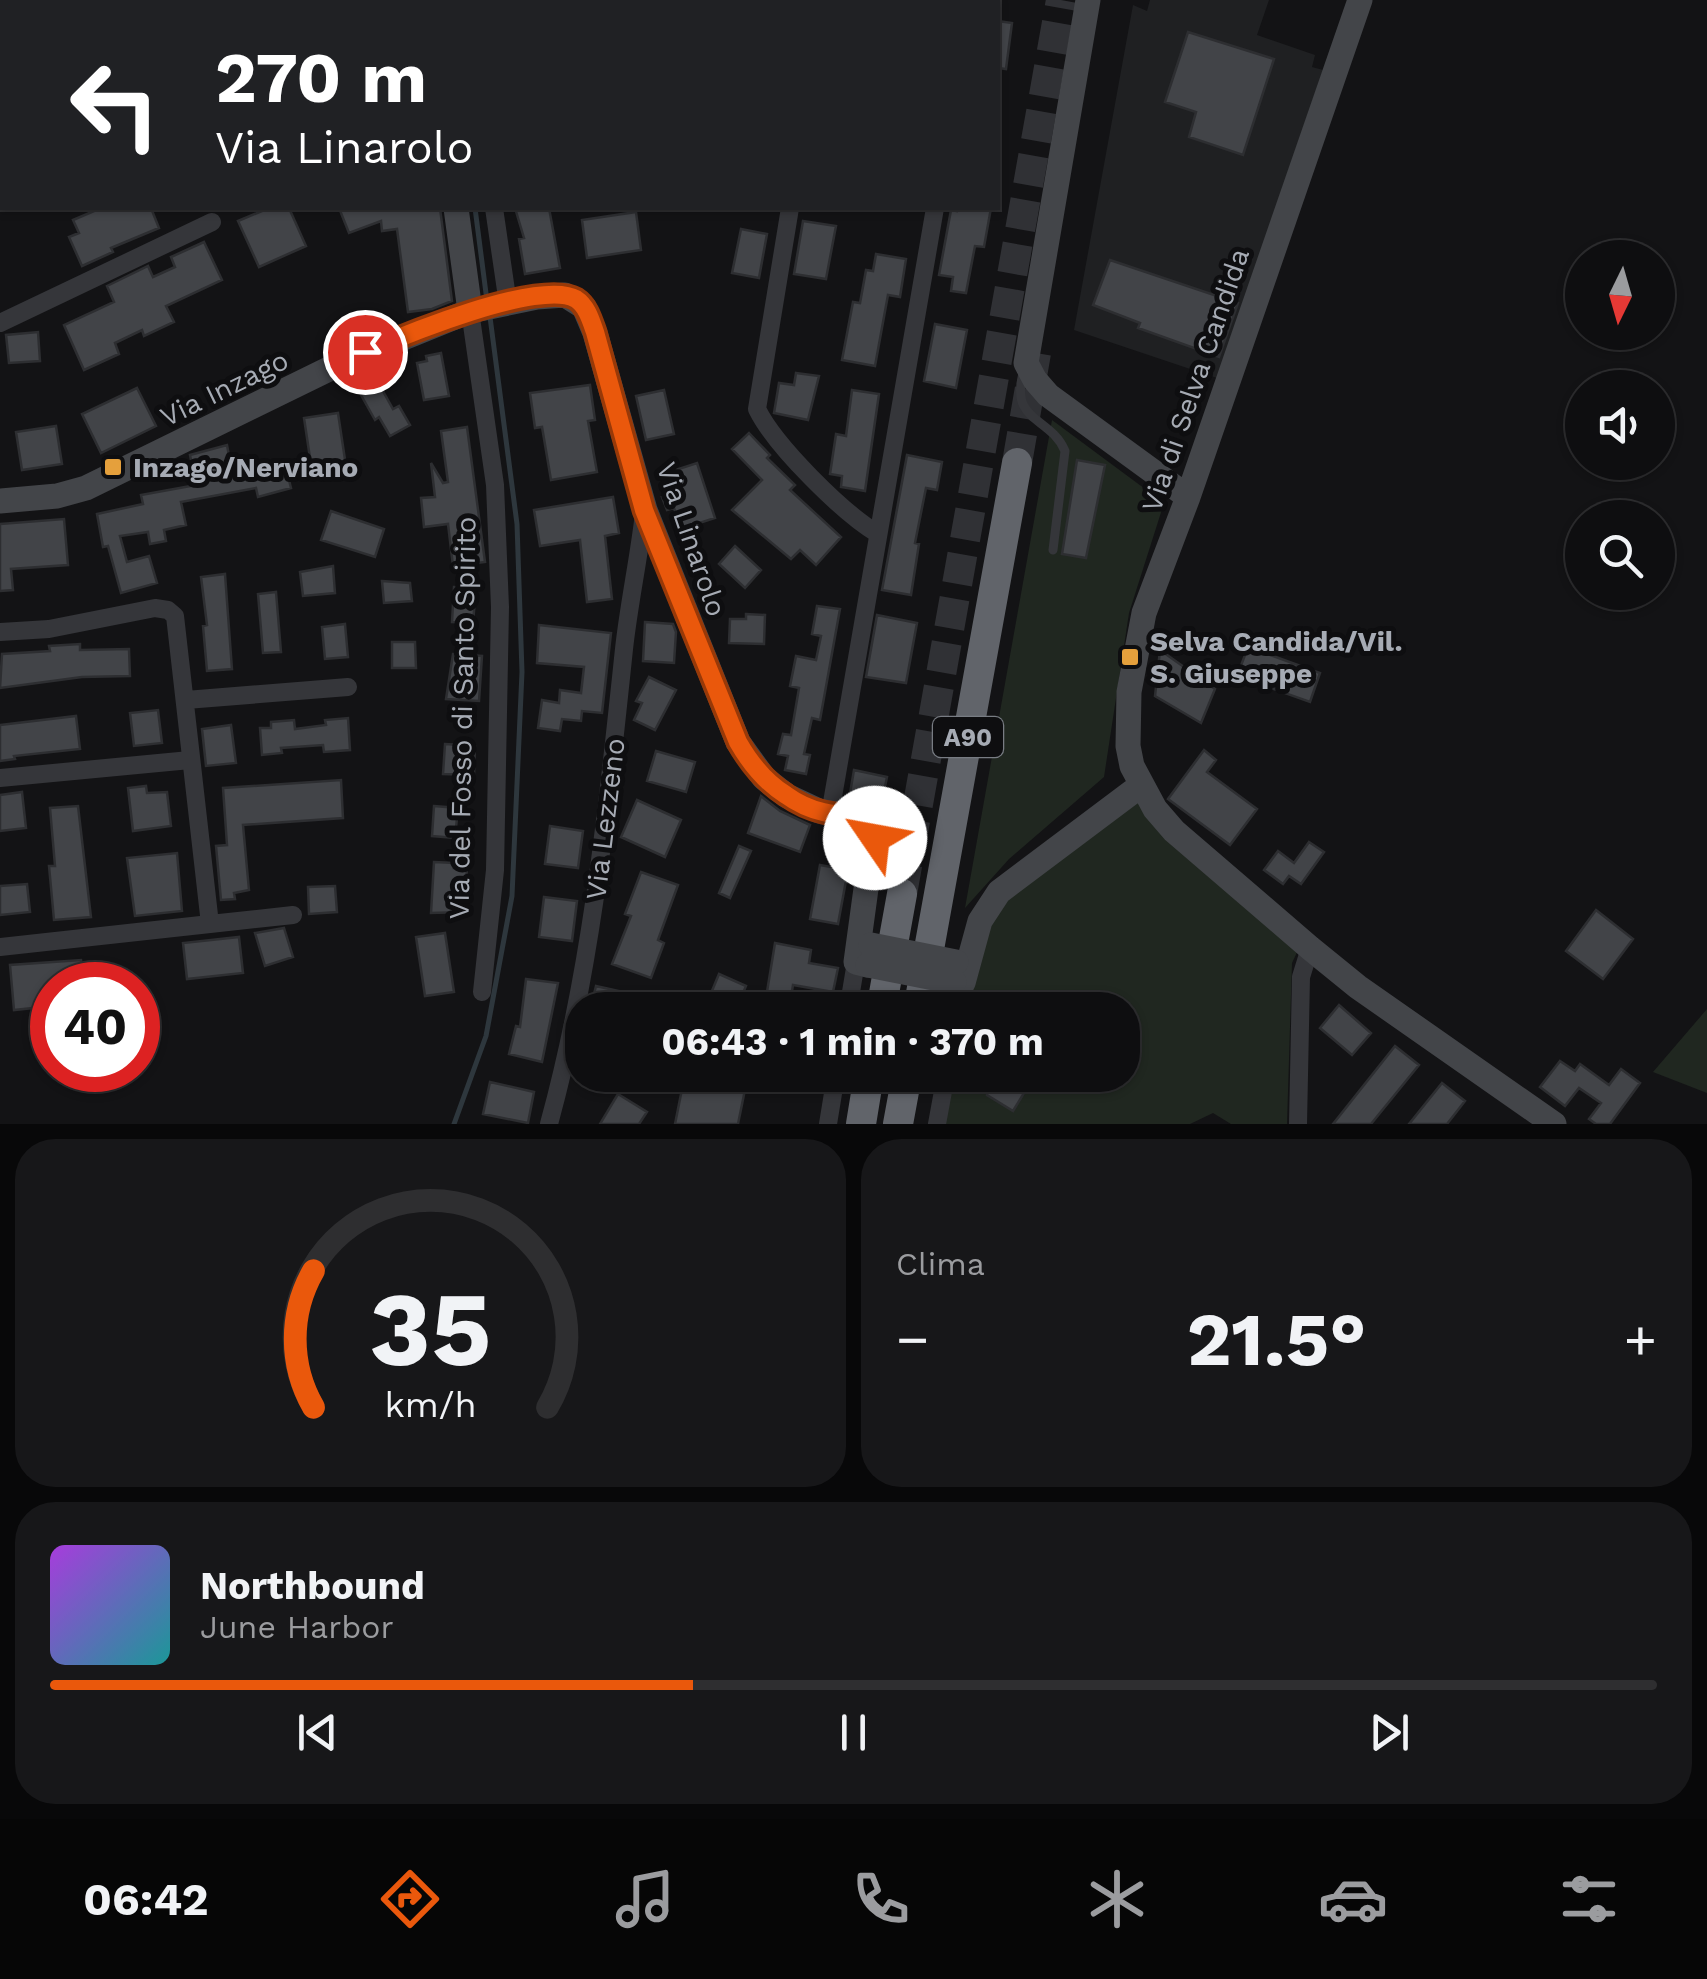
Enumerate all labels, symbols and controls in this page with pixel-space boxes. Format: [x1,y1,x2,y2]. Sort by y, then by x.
text: 270 m [215,37,427,119]
icon: left [50,40,180,170]
text: Via Linarolo [215,121,474,174]
north arrow [1565,240,1675,350]
map controls [1565,240,1675,610]
street label: Via di Selva Candida [1135,244,1256,516]
pin [323,310,408,395]
icon: arrive [338,325,393,380]
street label: Via Inzago [155,343,294,434]
button: sound [1565,370,1675,480]
place label: Inzago/Nerviano [133,451,358,484]
marker: Inzago/Nerviano [102,456,124,478]
street label: Via Linarolo [650,458,733,621]
button: search [1565,500,1675,610]
street label: Via del Fosso di Santo Spirito [442,516,483,920]
place label: Selva Candida/Vil. S. Giuseppe [1150,625,1403,690]
marker: Selva Candida/Vil. S. Giuseppe [1119,646,1141,668]
road number: A90 [933,717,1003,757]
street label: Via Lezzeno [579,736,632,902]
position arrow [823,786,927,890]
speed limit sign: 40 [30,962,160,1092]
text: 06:43 · 1 min · 370 m [661,1020,1044,1064]
text: Clima [896,1245,985,1283]
text: 35 [369,1268,492,1390]
text: 21.5° [1187,1295,1366,1383]
text: − [896,1307,929,1371]
text: + [1624,1307,1657,1371]
text: km/h [384,1384,477,1426]
text: Northbound [200,1564,425,1608]
text: June Harbor [200,1608,394,1646]
icon: previous [290,1705,345,1760]
icon: pause [826,1705,881,1760]
icon: next [1362,1705,1417,1760]
icon: directions [375,1864,445,1934]
icon: music [610,1864,680,1934]
icon: phone [846,1864,916,1934]
icon: climate [1082,1864,1152,1934]
icon: car [1318,1864,1388,1934]
icon: filters [1554,1864,1624,1934]
text: 06:42 [83,1873,209,1926]

